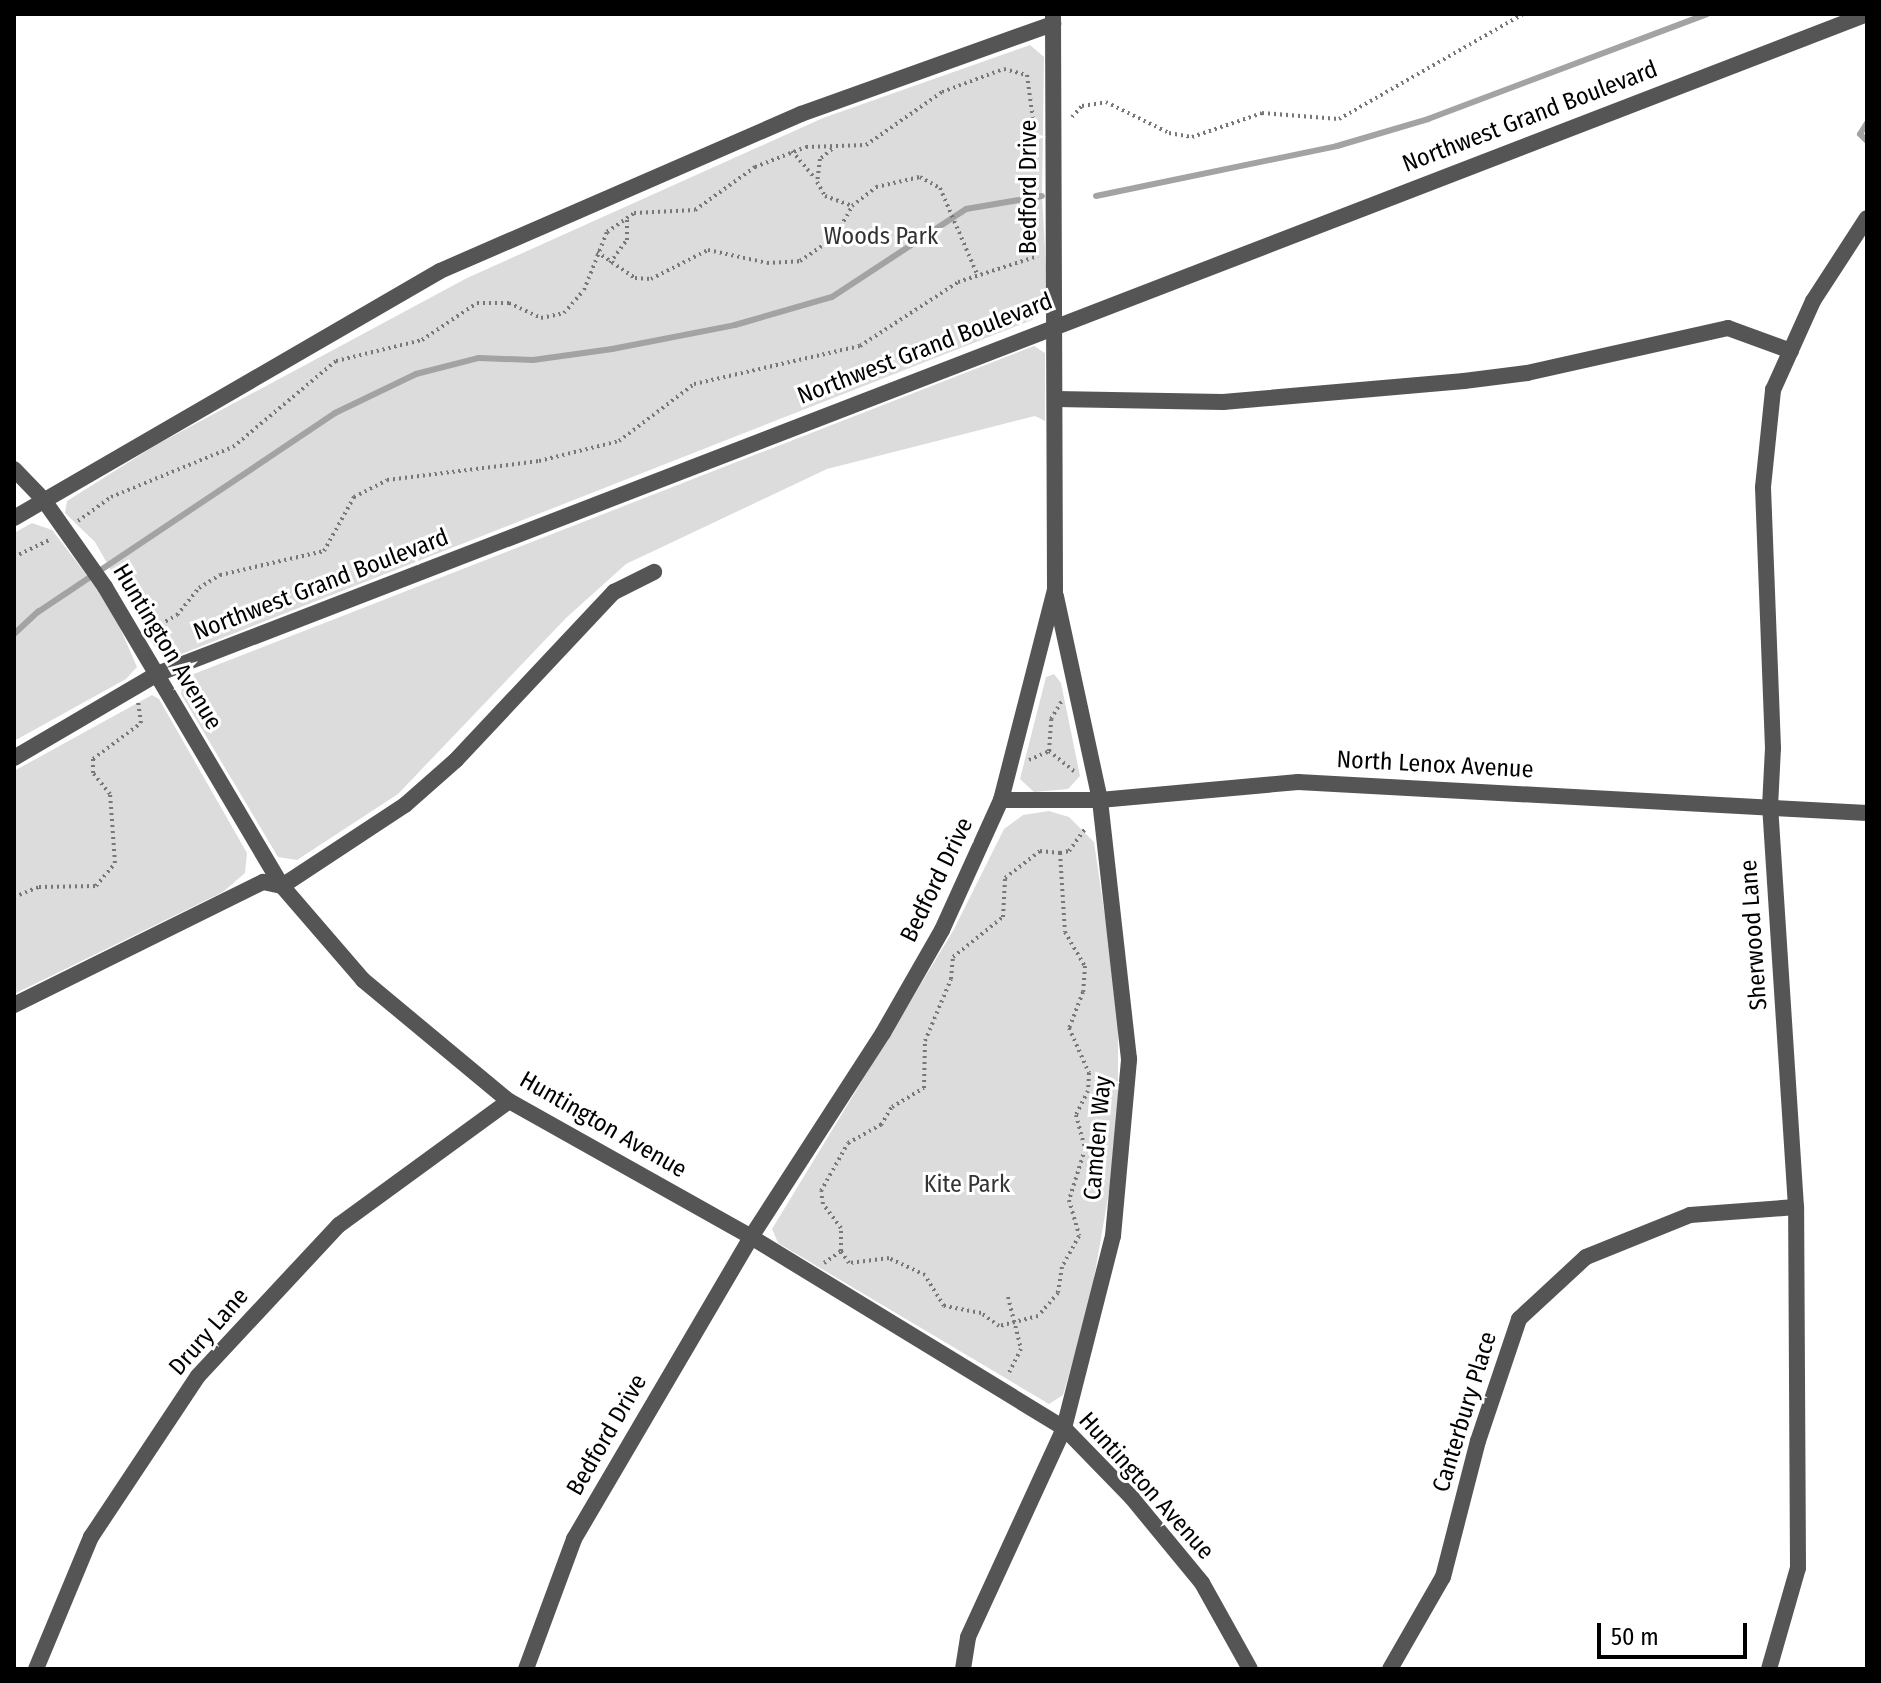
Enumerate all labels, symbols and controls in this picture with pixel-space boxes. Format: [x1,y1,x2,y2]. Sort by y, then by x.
street label: Northwest Grand Boulevard [1399,55,1661,179]
street label: Bedford Drive [1015,120,1043,254]
park label: Woods Park [824,223,938,251]
street label: Northwest Grand Boulevard [794,287,1056,411]
street label: Northwest Grand Boulevard [190,523,452,647]
street label: Huntington Avenue [106,559,228,735]
street label: North Lenox Avenue [1336,745,1534,785]
street label: Bedford Drive [895,813,979,947]
street label: Sherwood Lane [1734,859,1774,1011]
street label: Huntington Avenue [514,1066,692,1184]
street label: Camden Way [1078,1075,1118,1201]
park label: Kite Park [924,1171,1010,1199]
street label: Drury Lane [163,1282,255,1382]
street label: Canterbury Place [1427,1328,1503,1496]
street label: Bedford Drive [561,1370,653,1500]
street label: Huntington Avenue [1072,1406,1220,1566]
scale bar [1601,1607,1751,1657]
text: 50 m [1611,1623,1659,1651]

